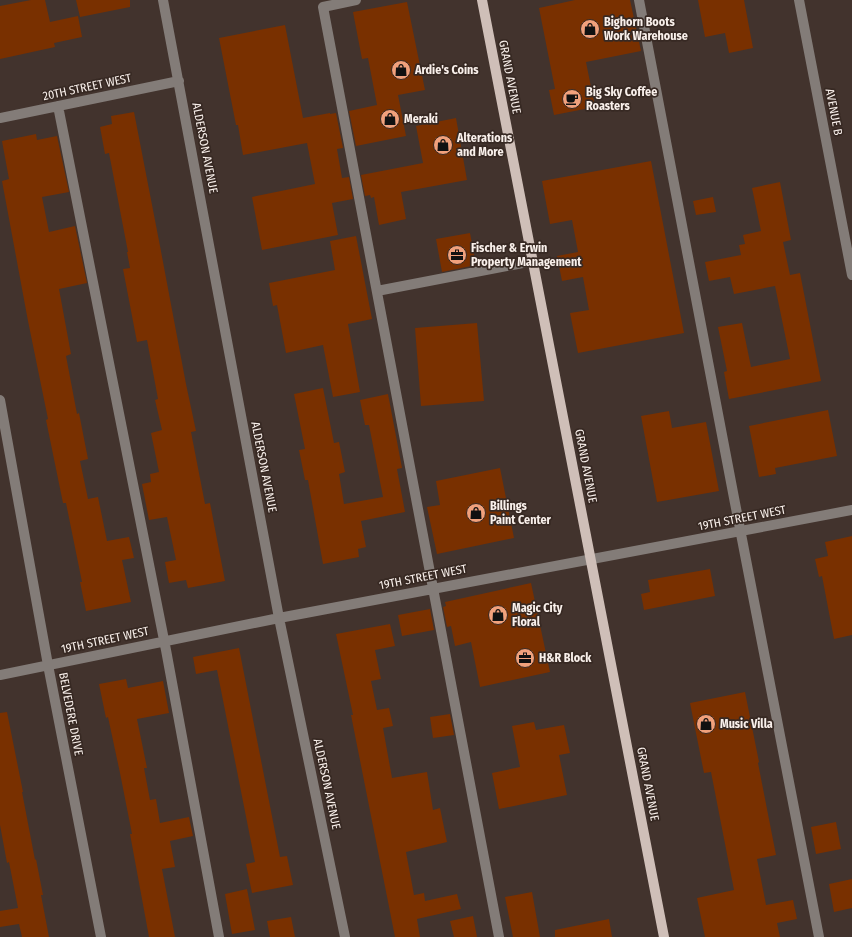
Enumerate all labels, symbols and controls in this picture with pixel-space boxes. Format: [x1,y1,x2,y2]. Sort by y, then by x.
place label: Bighorn Boots Work Warehouse [604,15,688,43]
shop icon: Bighorn Boots Work Warehouse [579,18,601,40]
street label: GRAND AVENUE [496,39,524,115]
shop icon: Ardie's Coins [390,59,412,81]
place label: Ardie's Coins [414,63,479,77]
street label: 20TH STREET WEST [42,71,133,103]
place label: Big Sky Coffee Roasters [586,85,657,113]
street label: AVENUE B [823,87,845,137]
cafe icon: Big Sky Coffee Roasters [561,88,583,110]
street label: ALDERSON AVENUE [189,101,221,195]
shop icon: Meraki [379,108,401,130]
place label: Meraki [404,112,438,126]
place label: Alterations and More [456,131,513,159]
shop icon: Alterations and More [432,134,454,156]
place label: Fischer & Erwin Property Management [471,241,582,269]
office icon: Fischer & Erwin Property Management [446,244,468,266]
street label: ALDERSON AVENUE [248,420,280,514]
street label: GRAND AVENUE [572,428,600,504]
place label: Billings Paint Center [490,499,552,527]
shop icon: Billings Paint Center [465,502,487,524]
street label: 19TH STREET WEST [697,503,787,533]
street label: 19TH STREET WEST [378,562,468,592]
place label: Magic City Floral [512,601,563,629]
shop icon: Magic City Floral [487,604,509,626]
street label: 19TH STREET WEST [60,624,150,656]
office icon: H&R Block [514,647,536,669]
place label: H&R Block [539,651,592,665]
street label: BELVEDERE DRIVE [56,671,86,757]
shop icon: Music Villa [695,713,717,735]
place label: Music Villa [720,717,773,731]
street label: ALDERSON AVENUE [311,737,344,831]
street label: GRAND AVENUE [634,746,662,822]

